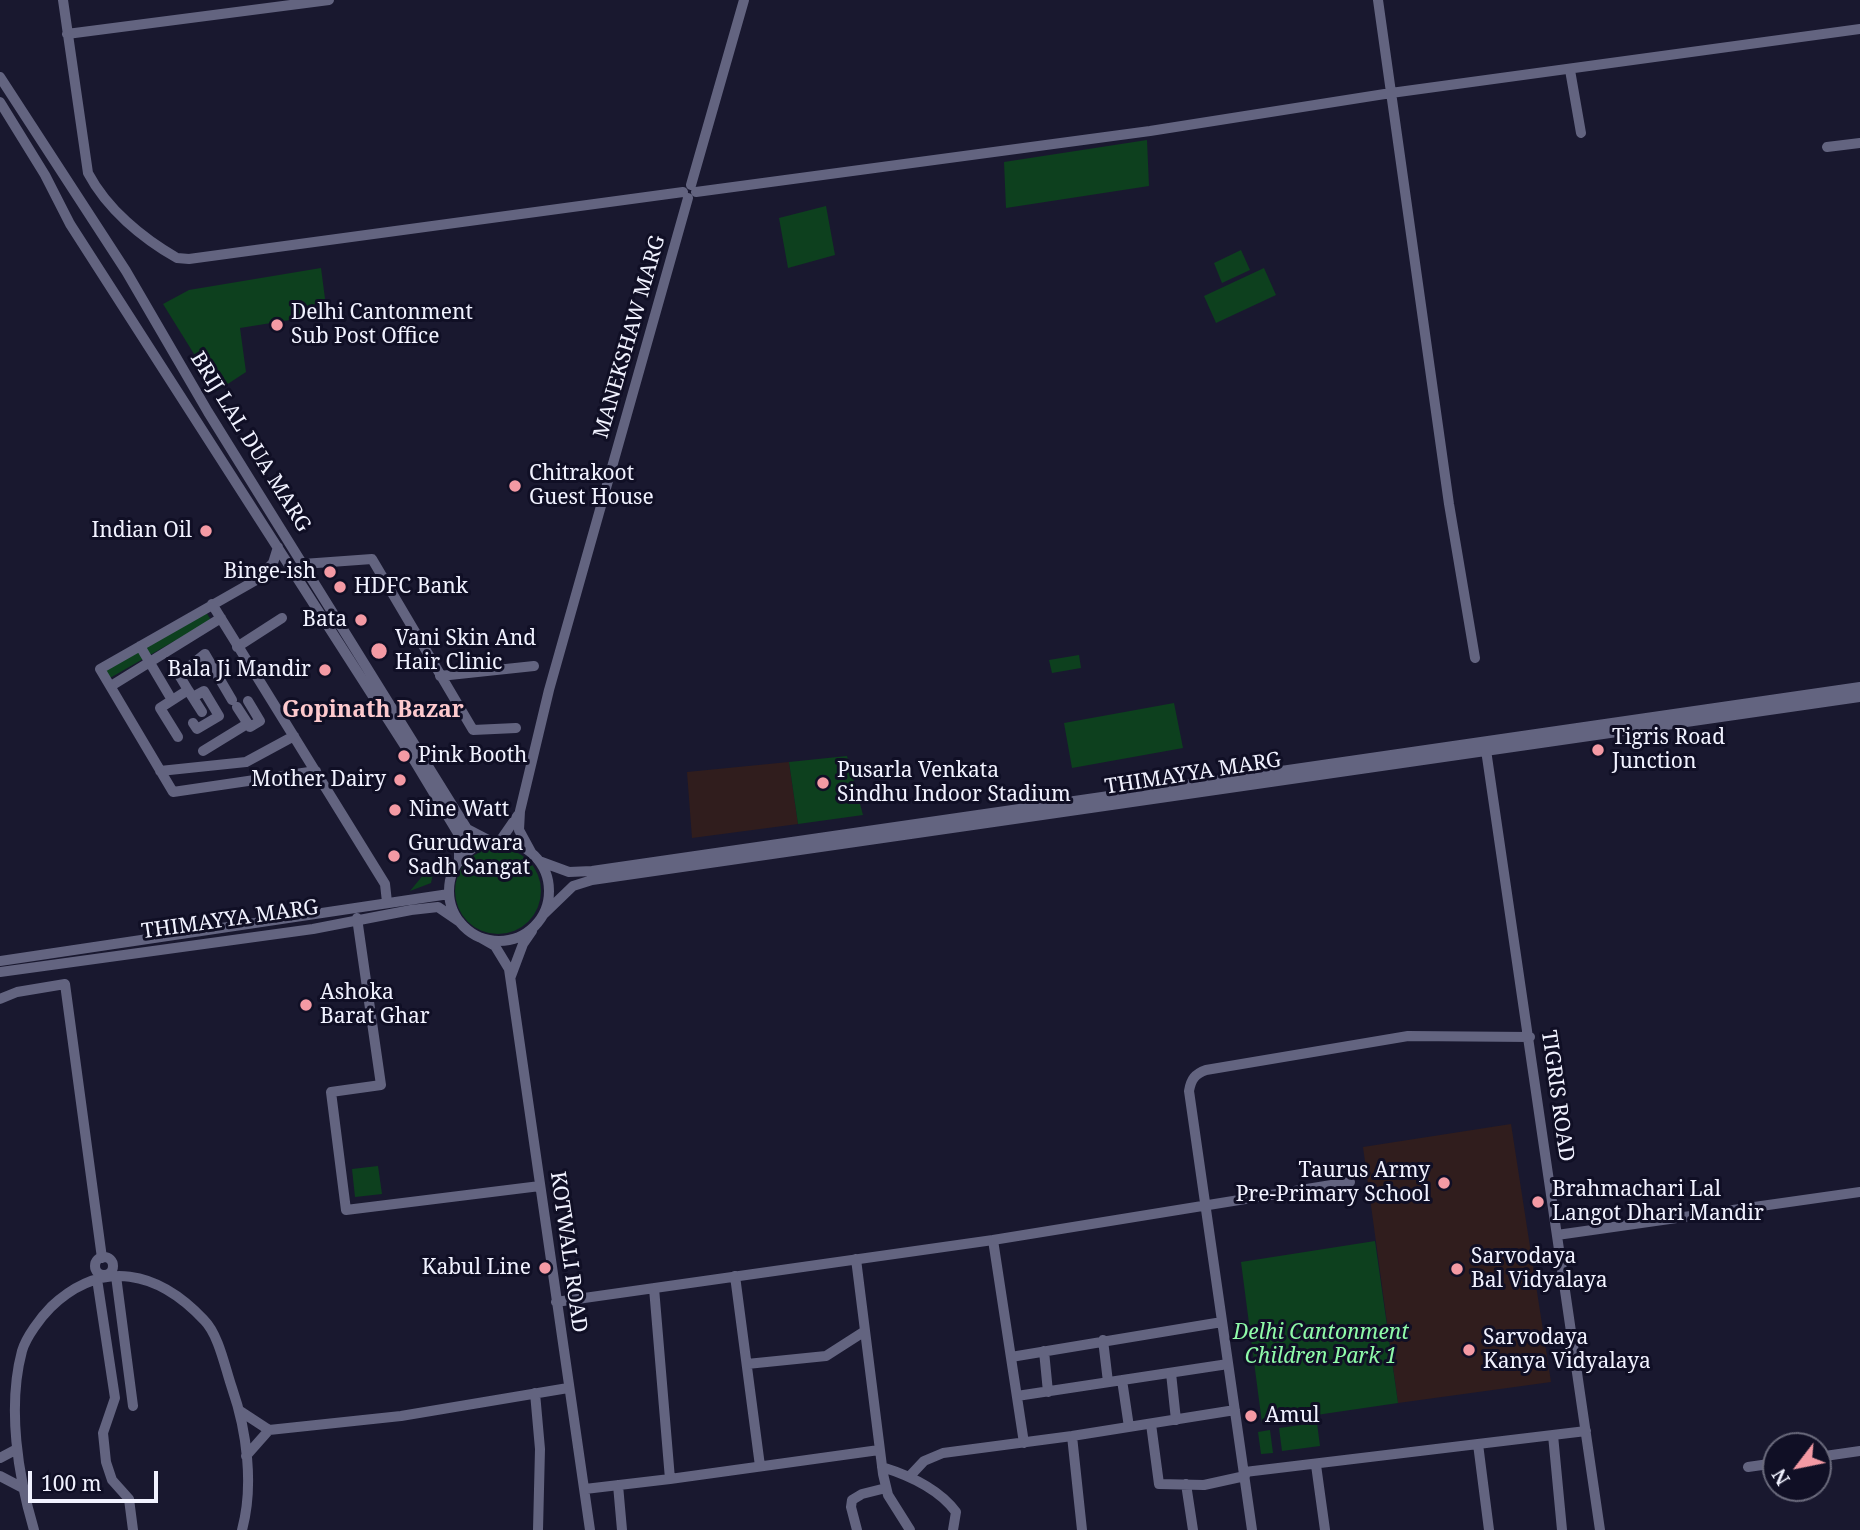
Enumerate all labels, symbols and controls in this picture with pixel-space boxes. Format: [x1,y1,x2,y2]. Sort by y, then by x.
street label: MANEKSHAW MARG [589,233,671,441]
place label: Delhi Cantonment Sub Post Office [291,300,473,350]
marker: Delhi Cantonment Sub Post Office [269,317,285,333]
street label: BRIJ LAL DUA MARG [184,347,316,537]
place label: Chitrakoot Guest House [529,461,654,511]
marker: Chitrakoot Guest House [507,478,523,494]
place label: Indian Oil [91,518,192,544]
marker: Indian Oil [198,523,214,539]
place label: Binge-ish [223,559,316,585]
marker: Binge-ish [322,564,338,580]
place label: HDFC Bank [354,574,468,600]
marker: HDFC Bank [332,579,348,595]
place label: Bata [302,607,347,633]
marker: Bata [353,612,369,628]
place label: Vani Skin And Hair Clinic [395,626,536,676]
marker: Vani Skin And Hair Clinic [369,641,389,661]
place label: Bala Ji Mandir [167,657,311,683]
marker: Bala Ji Mandir [317,662,333,678]
district label: Gopinath Bazar [282,696,464,724]
place label: Tigris Road Junction [1612,725,1725,775]
marker: Tigris Road Junction [1590,742,1606,758]
place label: Pink Booth [418,743,527,769]
marker: Pink Booth [396,748,412,764]
street label: THIMAYYA MARG [1103,748,1283,800]
place label: Pusarla Venkata Sindhu Indoor Stadium [837,758,1071,808]
place label: Mother Dairy [251,767,386,793]
marker: Mother Dairy [392,772,408,788]
marker: Pusarla Venkata Sindhu Indoor Stadium [815,775,831,791]
place label: Nine Watt [409,797,509,823]
marker: Nine Watt [387,802,403,818]
place label: Gurudwara Sadh Sangat [408,831,530,881]
marker: Gurudwara Sadh Sangat [386,848,402,864]
street label: THIMAYYA MARG [140,895,320,945]
place label: Ashoka Barat Ghar [320,980,430,1030]
marker: Ashoka Barat Ghar [298,997,314,1013]
street label: TIGRIS ROAD [1535,1029,1579,1163]
place label: Taurus Army Pre-Primary School [1236,1158,1430,1208]
street label: KOTWALI ROAD [544,1170,592,1334]
marker: Taurus Army Pre-Primary School [1436,1175,1452,1191]
place label: Brahmachari Lal Langot Dhari Mandir [1552,1177,1764,1227]
marker: Brahmachari Lal Langot Dhari Mandir [1530,1194,1546,1210]
place label: Sarvodaya Bal Vidyalaya [1471,1244,1608,1294]
place label: Kabul Line [422,1255,531,1281]
marker: Kabul Line [537,1260,553,1276]
marker: Sarvodaya Bal Vidyalaya [1449,1261,1465,1277]
park label: Delhi Cantonment Children Park 1 [1233,1320,1409,1370]
place label: Sarvodaya Kanya Vidyalaya [1483,1325,1651,1375]
marker: Sarvodaya Kanya Vidyalaya [1461,1342,1477,1358]
place label: Amul [1265,1403,1319,1429]
marker: Amul [1243,1408,1259,1424]
north arrow [1762,1432,1832,1502]
scale bar [32,1456,161,1500]
text: N [1766,1464,1796,1490]
text: 100 m [41,1469,102,1497]

